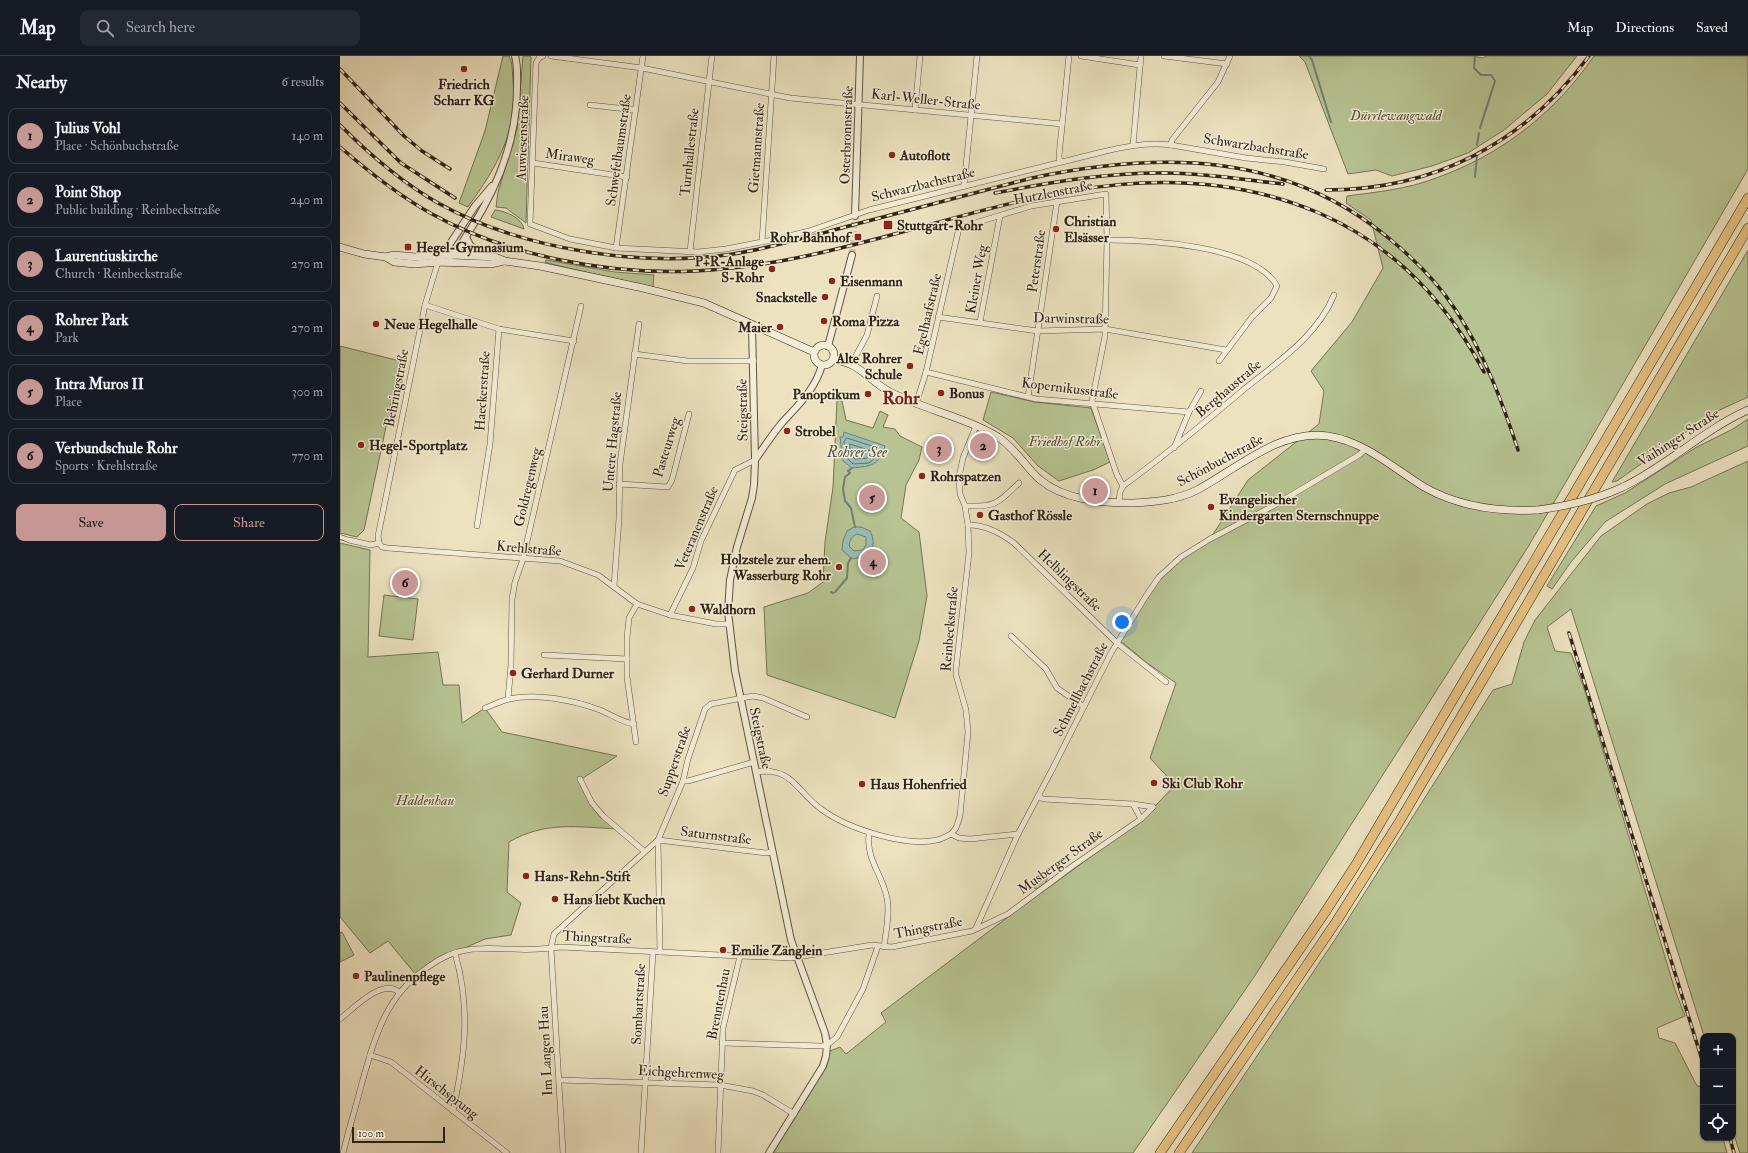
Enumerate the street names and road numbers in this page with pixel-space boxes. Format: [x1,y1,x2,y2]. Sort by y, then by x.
street label: Osterbronnstraße [836,85,857,185]
street label: Karl-Weller-Straße [870,85,982,114]
street label: Schwefelbaumstraße [602,93,635,207]
street label: Auwiesenstraße [512,95,532,182]
street label: Gietmannstraße [745,102,768,194]
street label: Turnhallestraße [676,107,703,197]
street label: Schwarzbachstraße [1202,130,1310,163]
street label: Miraweg [544,145,597,169]
street label: Schwarzbachstraße [870,163,977,206]
street label: Hutzlenstraße [1012,176,1094,208]
street label: Peterstraße [1024,229,1049,293]
street label: Kleiner Weg [962,242,991,315]
street label: Egelhaafstraße [910,271,945,357]
street label: Darwinstraße [1033,309,1109,328]
street label: Behringstraße [381,347,412,429]
street label: Haeckerstraße [471,350,494,432]
street label: Berghaustraße [1192,356,1265,421]
street label: Kopernikusstraße [1020,374,1120,404]
street label: Steigstraße [733,378,752,441]
street label: Untere Hagstraße [600,391,625,493]
street label: Vaihinger Straße [1634,405,1722,470]
street label: Pasteurweg [649,414,684,480]
street label: Schönbuchstraße [1174,430,1266,490]
street label: Goldregenweg [510,445,545,528]
street label: Veteranenstraße [671,483,722,573]
street label: Krehlstraße [496,537,562,560]
street label: Helblingstraße [1034,546,1105,615]
street label: Reinbeckstraße [937,586,962,672]
street label: Schmellbachstraße [1049,639,1112,739]
street label: Steigstraße [746,706,775,771]
street label: Supperstraße [654,723,696,799]
street label: Saturnstraße [679,823,753,848]
street label: Musberger Straße [1014,825,1106,898]
street label: Thingstraße [892,913,964,942]
street label: Thingstraße [562,927,632,948]
street label: Sombartstraße [628,963,649,1045]
street label: Brenntenhau [703,967,734,1041]
street label: Im Langen Hau [535,1006,556,1096]
street label: Hirschsprung [411,1062,483,1124]
street label: Eichgehrenweg [638,1062,726,1083]

